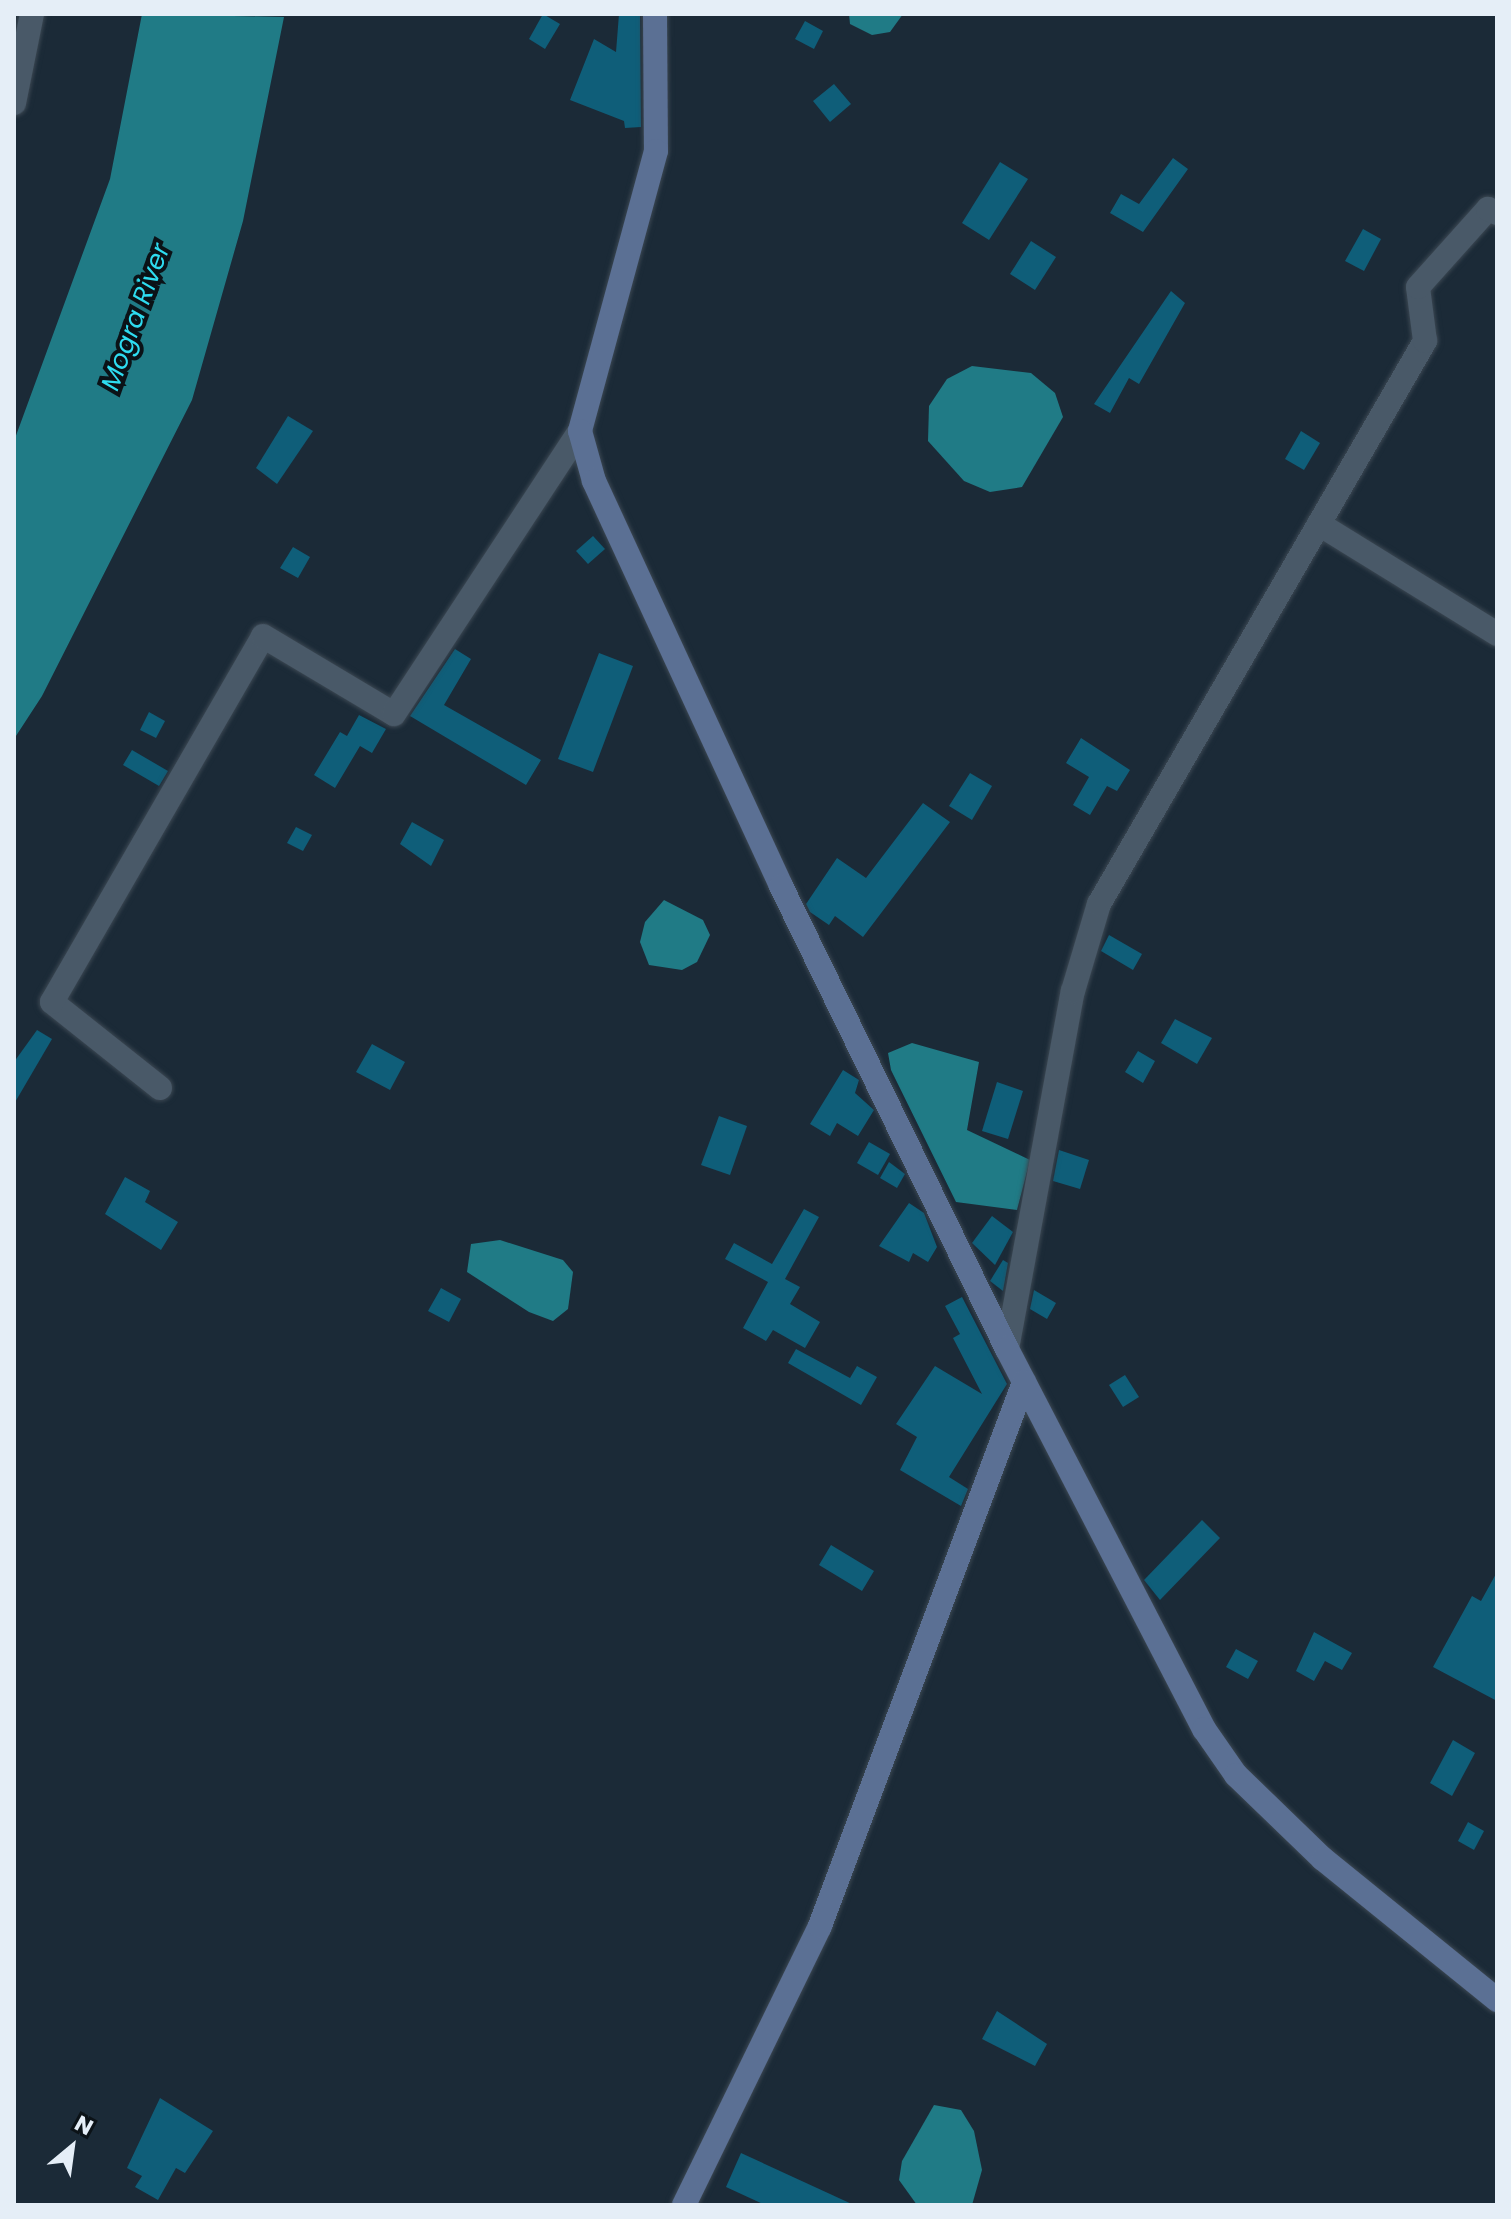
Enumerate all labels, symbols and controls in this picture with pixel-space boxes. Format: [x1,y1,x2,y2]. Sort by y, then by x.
water label: Mogra River [95,239,177,395]
north arrow [32,2107,112,2187]
text: N [69,2108,99,2143]

